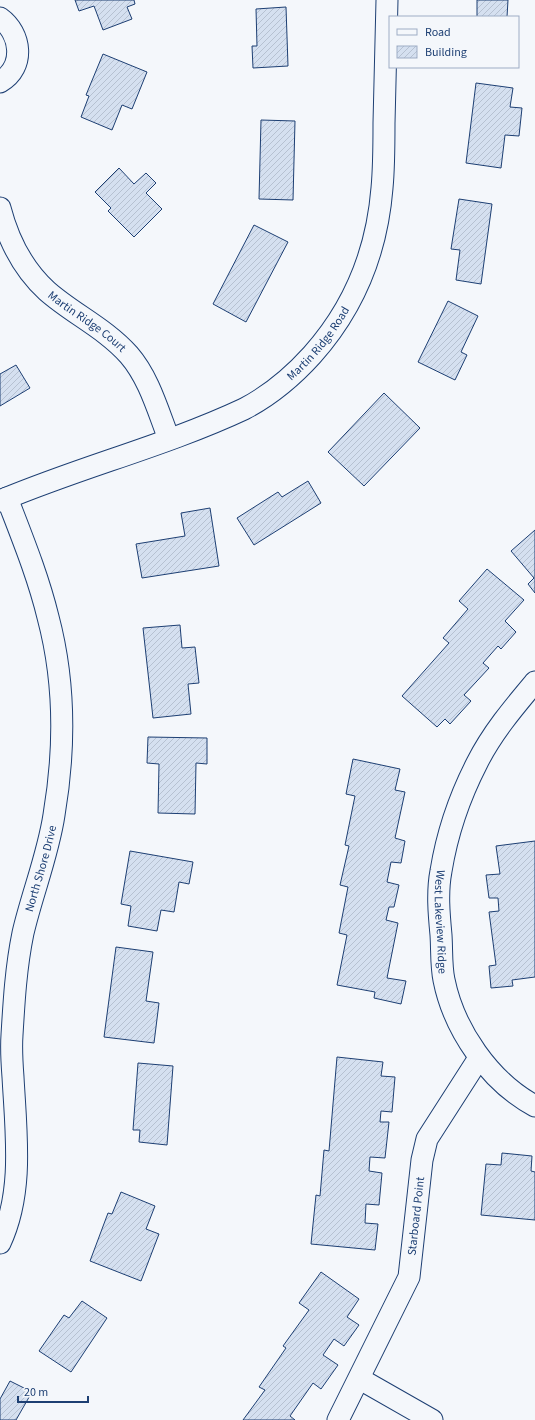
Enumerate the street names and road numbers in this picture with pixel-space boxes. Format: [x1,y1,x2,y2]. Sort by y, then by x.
street label: Martin Ridge Court [44,287,130,356]
street label: Martin Ridge Road [283,303,354,385]
street label: North Shore Drive [21,824,61,914]
street label: West Lakeview Ridge [430,868,451,975]
street label: Starboard Point [403,1176,429,1256]

